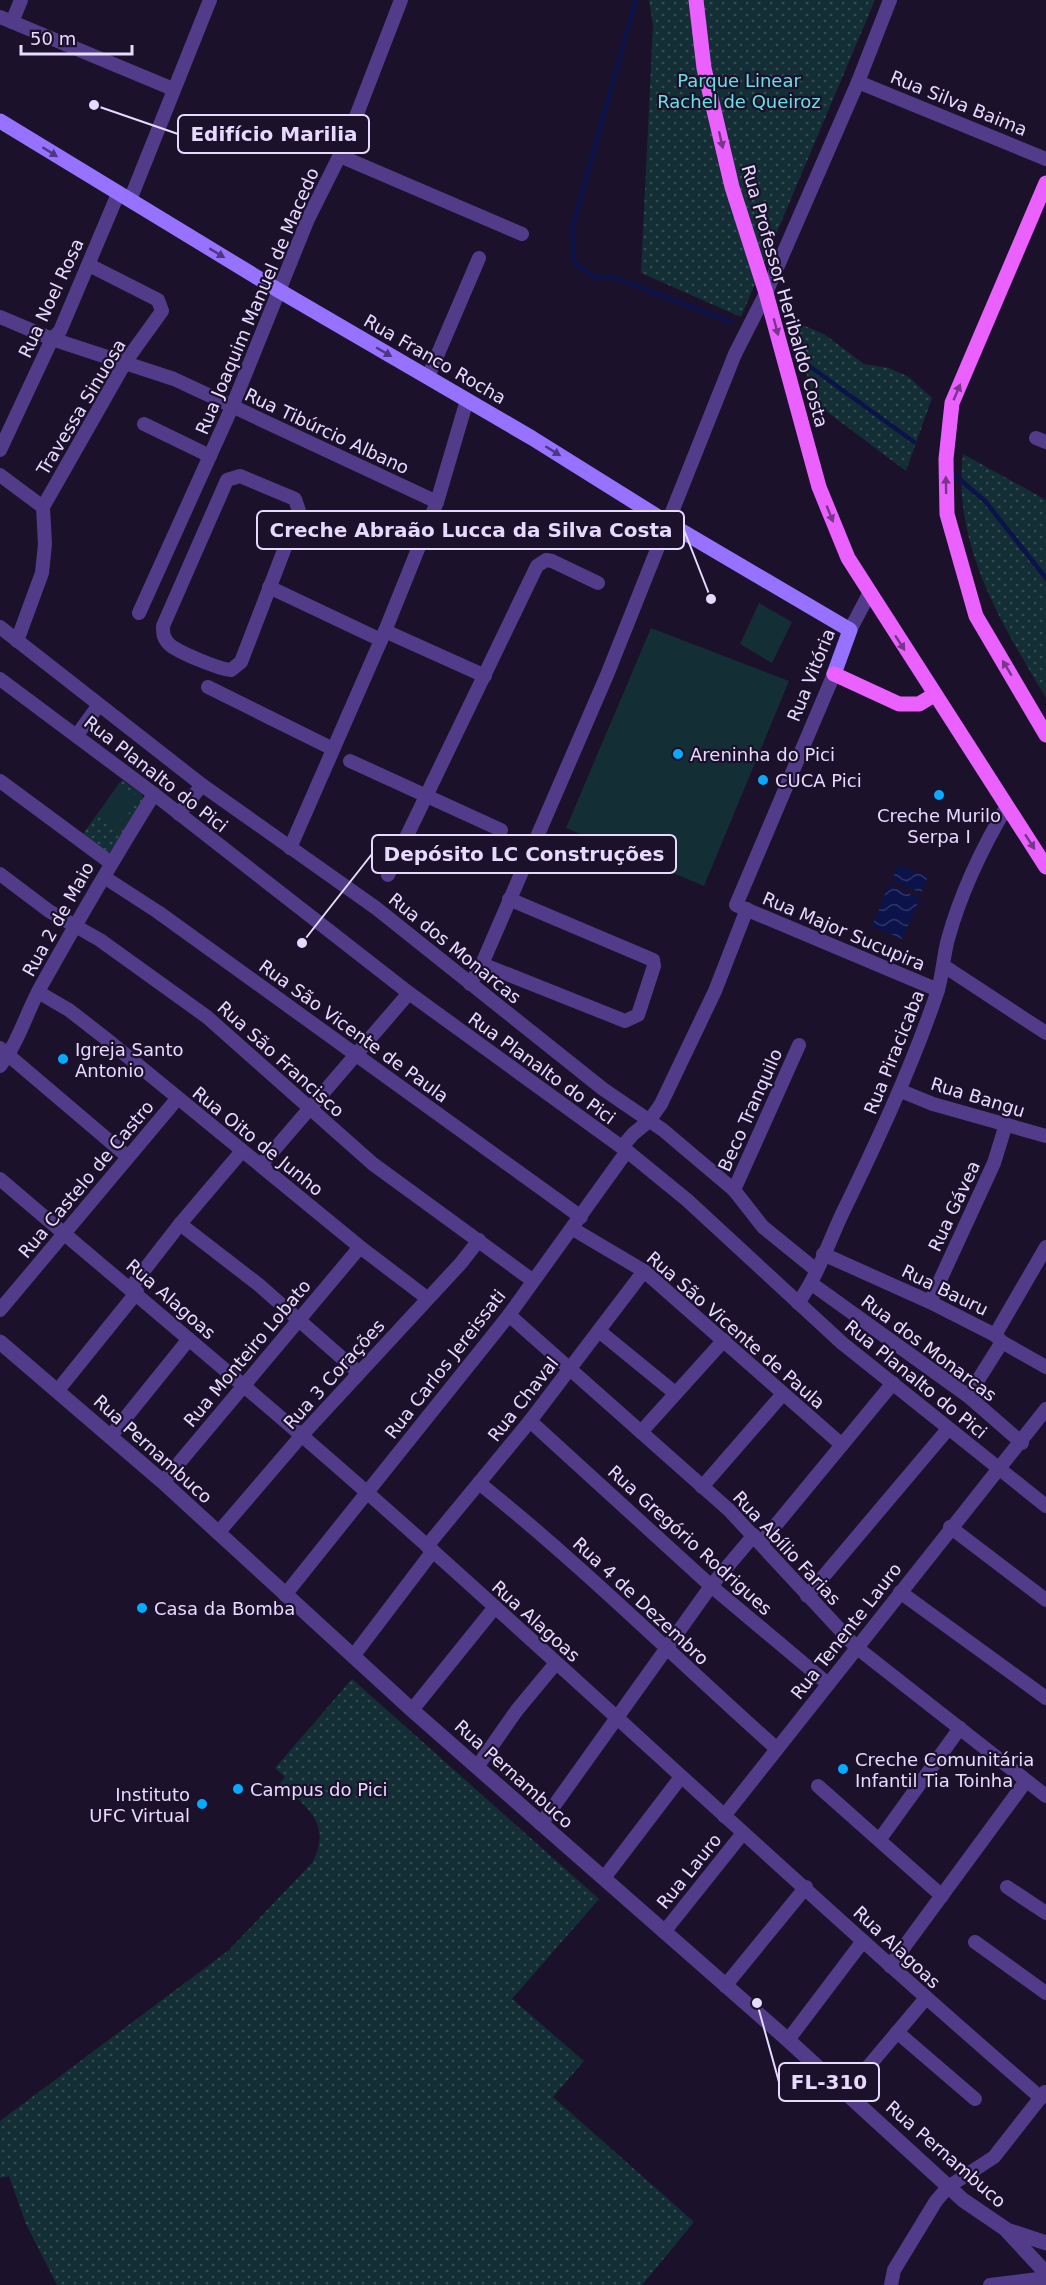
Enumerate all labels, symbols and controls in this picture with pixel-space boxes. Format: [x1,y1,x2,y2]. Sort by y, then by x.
scale bar [21,18,132,56]
text: 50 m [30,28,76,49]
street label: Rua Silva Baima [888,66,1030,140]
park label: Parque Linear Rachel de Queiroz [657,70,821,112]
callout: Edifício Marilia [178,115,369,153]
text: Edifício Marilia [190,122,358,146]
one-way arrow [717,131,726,150]
one-way arrow [42,146,58,157]
street label: Rua Professor Heribaldo Costa [737,162,833,430]
street label: Rua Joaquim Manuel de Macedo [191,164,323,438]
street label: Rua Noel Rosa [14,235,88,361]
one-way arrow [209,247,225,258]
street label: Rua Franco Rocha [360,310,510,408]
one-way arrow [771,318,781,336]
street label: Travessa Sinuosa [32,335,130,480]
one-way arrow [376,347,393,357]
one-way arrow [952,383,962,401]
street label: Rua Tibúrcio Albano [241,384,413,478]
one-way arrow [544,445,560,457]
one-way arrow [941,476,951,495]
one-way arrow [826,505,835,523]
callout: Creche Abraão Lucca da Silva Costa [257,511,684,549]
text: Creche Abraão Lucca da Silva Costa [270,518,673,542]
street label: Rua Vitória [783,626,839,724]
one-way arrow [895,635,906,651]
one-way arrow [1001,660,1012,676]
street label: Rua Planalto do Pici [80,711,232,837]
place label: Areninha do Pici [690,744,835,765]
marker: Areninha do Pici [671,747,685,761]
place label: CUCA Pici [775,770,862,791]
marker: CUCA Pici [756,773,770,787]
marker: Creche Murilo Serpa I [932,788,946,802]
place label: Creche Murilo Serpa I [877,805,1001,847]
one-way arrow [1024,833,1035,850]
callout: Depósito LC Construções [372,835,676,873]
text: Depósito LC Construções [384,842,664,866]
street label: Rua 2 de Maio [18,858,98,980]
street label: Rua Major Sucupira [760,887,928,975]
street label: Rua dos Monarcas [385,888,525,1008]
street label: Rua São Vicente de Paula [255,955,453,1107]
street label: Rua Piracicaba [860,987,928,1117]
street label: Rua São Francisco [213,997,349,1121]
street label: Rua Planalto do Pici [464,1008,620,1128]
place label: Igreja Santo Antonio [75,1039,184,1081]
street label: Beco Tranquilo [714,1045,786,1175]
marker: Igreja Santo Antonio [56,1052,70,1066]
street label: Rua Bangu [928,1073,1028,1121]
street label: Rua Oito de Junho [189,1082,327,1200]
street label: Rua Castelo de Castro [14,1096,158,1262]
street label: Rua Gávea [924,1157,984,1255]
street label: Rua São Vicente de Paula [643,1247,829,1413]
street label: Rua Alagoas [122,1255,220,1343]
street label: Rua Bauru [898,1260,992,1320]
street label: Rua Monteiro Lobato [179,1275,315,1431]
street label: Rua Carlos Jereissati [380,1285,510,1443]
street label: Rua dos Monarcas [857,1290,1001,1406]
street label: Rua 3 Corações [279,1315,389,1433]
street label: Rua Planalto do Pici [841,1315,991,1443]
street label: Rua Chaval [483,1353,563,1445]
street label: Rua Pernambuco [90,1390,216,1508]
street label: Rua Gregório Rodrigues [604,1461,776,1619]
street label: Rua Abílio Farias [729,1487,845,1609]
street label: Rua 4 de Dezembro [569,1533,713,1669]
street label: Rua Tenente Lauro [786,1559,906,1703]
street label: Rua Alagoas [488,1576,584,1666]
place label: Casa da Bomba [154,1598,295,1619]
marker: Casa da Bomba [135,1601,149,1615]
street label: Rua Pernambuco [451,1715,577,1833]
place label: Creche Comunitária Infantil Tia Toinha [855,1749,1034,1791]
marker: Creche Comunitária Infantil Tia Toinha [836,1762,850,1776]
place label: Campus do Pici [250,1779,388,1800]
marker: Campus do Pici [231,1782,245,1796]
place label: Instituto UFC Virtual [89,1784,190,1826]
marker: Instituto UFC Virtual [195,1797,209,1811]
street label: Rua Lauro [652,1829,726,1913]
street label: Rua Alagoas [849,1901,945,1993]
callout: FL-310 [779,2063,879,2101]
text: FL-310 [791,2070,867,2094]
street label: Rua Pernambuco [882,2096,1010,2212]

